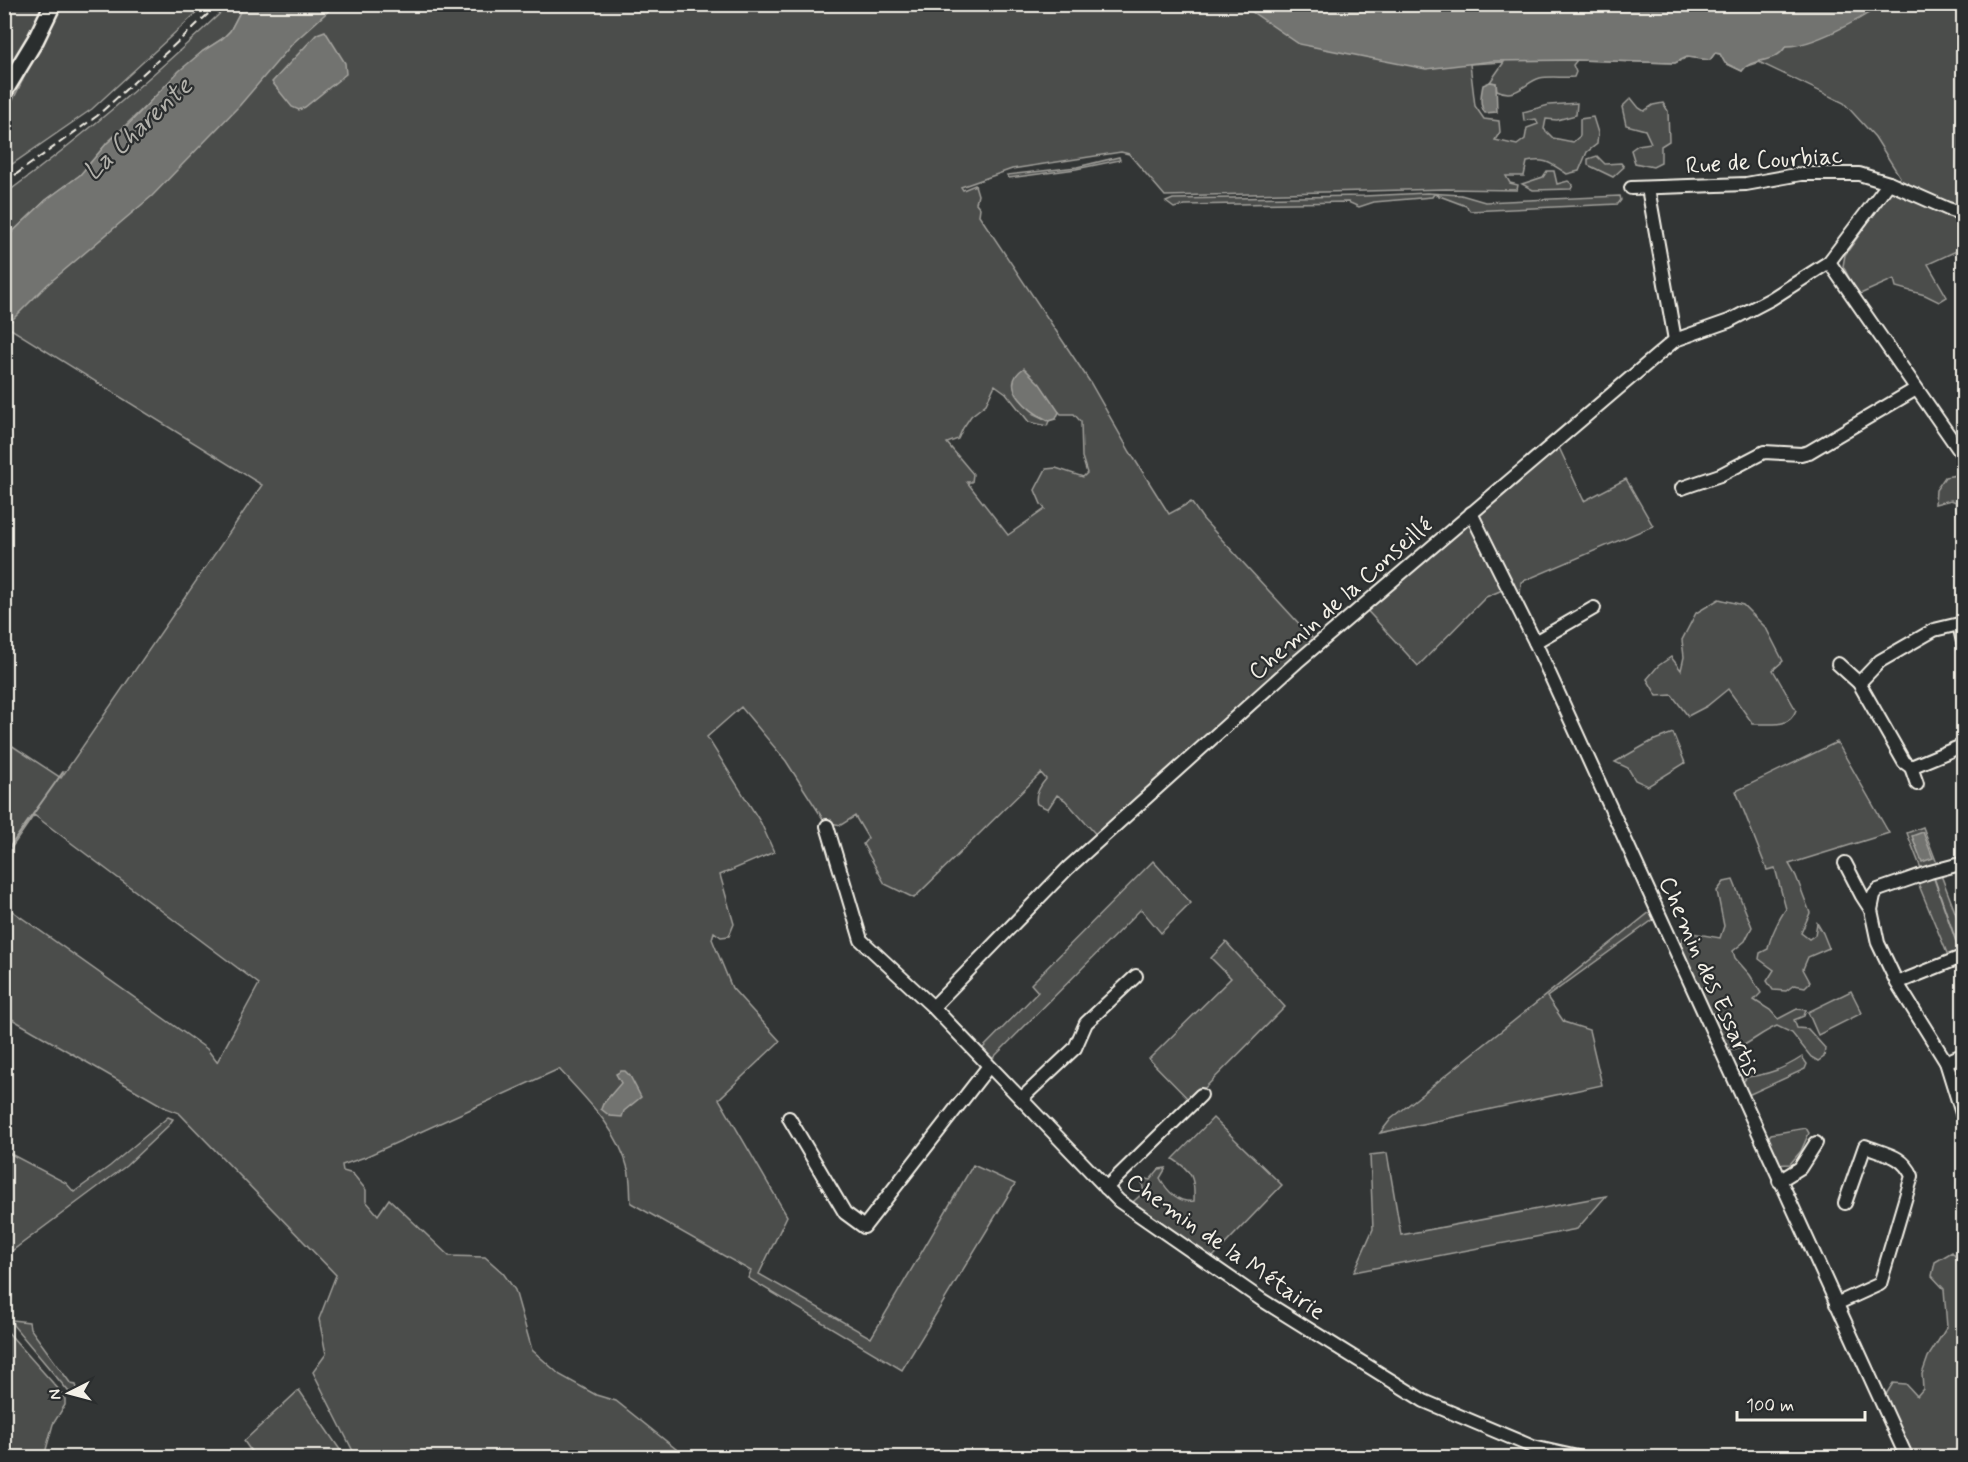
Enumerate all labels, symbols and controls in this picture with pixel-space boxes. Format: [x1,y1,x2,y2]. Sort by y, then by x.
water label: La Charente [77,69,201,189]
street label: Rue de Courbiac [1685,141,1844,182]
street label: Chemin de la Conseillé [1242,510,1440,688]
street label: Chemin des Essartis [1651,872,1767,1082]
street label: Chemin de la Métairie [1119,1167,1331,1328]
north arrow [39,1363,99,1423]
scale bar [1737,1384,1864,1422]
text: N [45,1388,67,1401]
text: 100 m [1746,1394,1794,1418]

